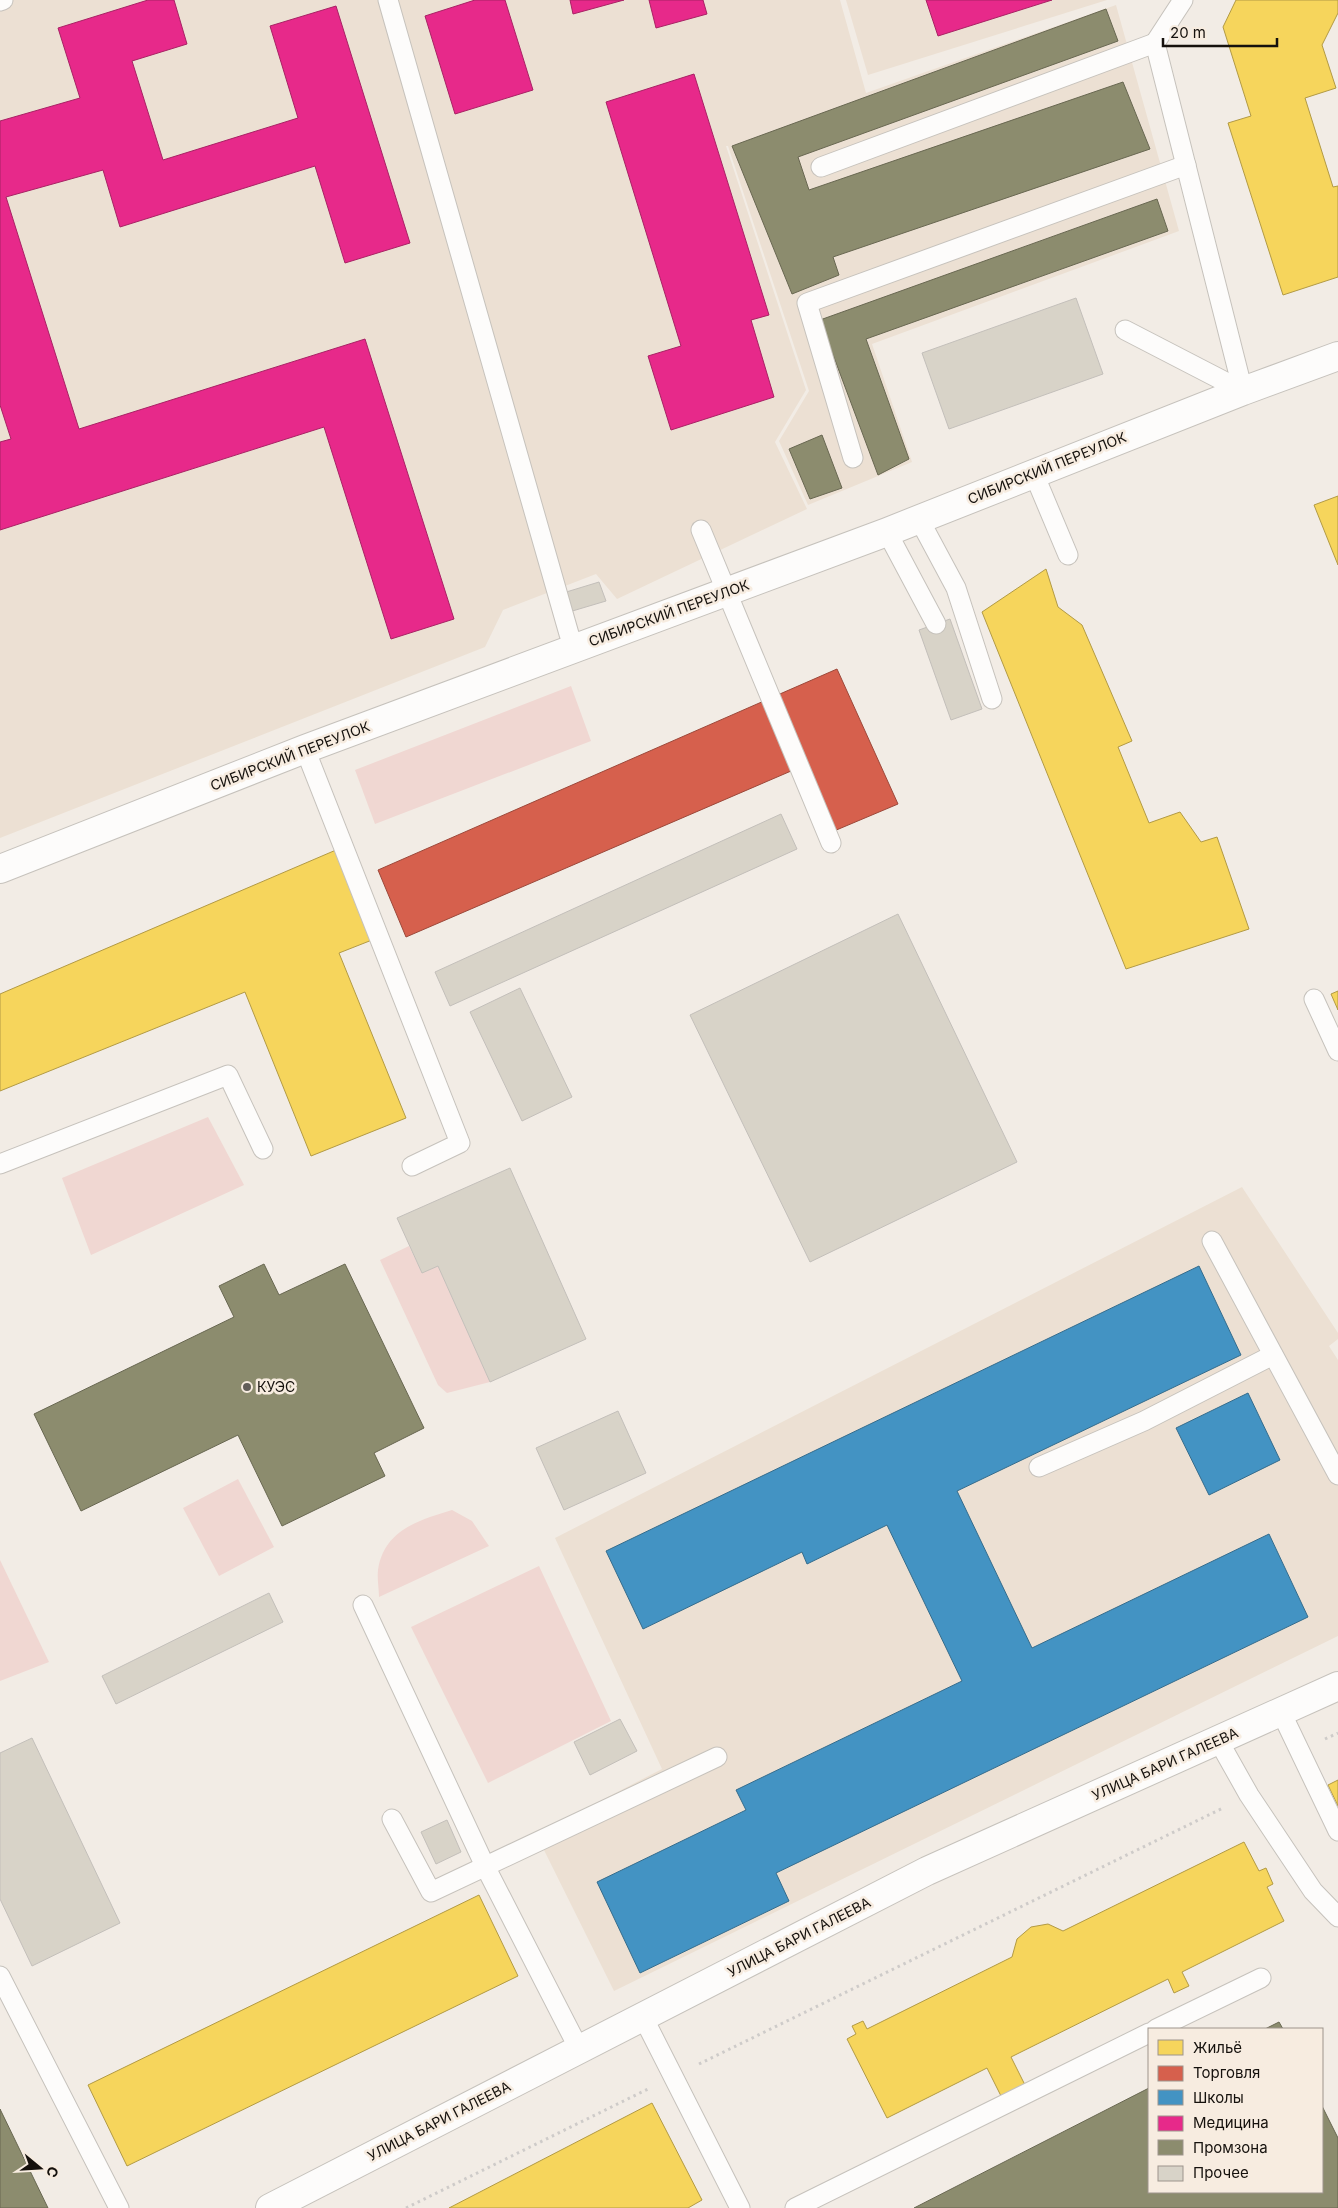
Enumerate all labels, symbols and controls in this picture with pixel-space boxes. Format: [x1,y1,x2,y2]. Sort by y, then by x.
scale bar [1163,15,1277,47]
text: 20 m [1170,23,1206,42]
street label: СИБИРСКИЙ ПЕРЕУЛОК [965,427,1129,507]
street label: СИБИРСКИЙ ПЕРЕУЛОК [586,574,752,650]
street label: СИБИРСКИЙ ПЕРЕУЛОК [207,716,373,794]
place label: КУЭС [257,1378,295,1395]
marker: КУЭС [241,1381,253,1393]
street label: УЛИЦА БАРИ ГАЛЕЕВА [1089,1723,1241,1804]
street label: УЛИЦА БАРИ ГАЛЕЕВА [724,1893,873,1980]
legend [1148,2028,1323,2193]
text: Жильё [1193,2038,1242,2057]
text: Торговля [1193,2063,1260,2082]
street label: УЛИЦА БАРИ ГАЛЕЕВА [364,2077,513,2164]
text: Школы [1193,2088,1244,2107]
text: Медицина [1193,2113,1269,2132]
text: Промзона [1193,2138,1268,2157]
north arrow [15,2143,65,2193]
text: Прочее [1193,2163,1249,2182]
text: С [43,2165,63,2180]

